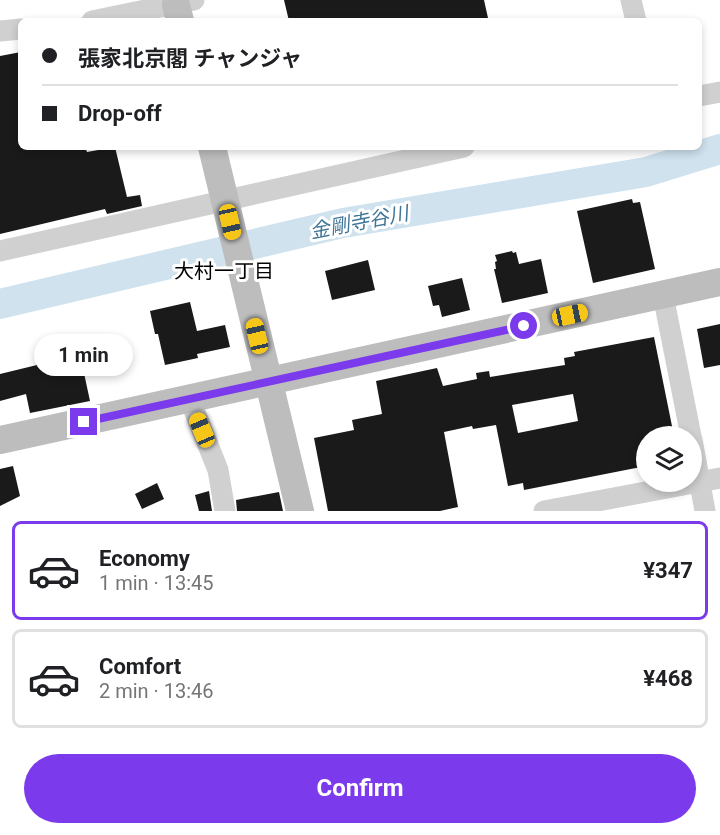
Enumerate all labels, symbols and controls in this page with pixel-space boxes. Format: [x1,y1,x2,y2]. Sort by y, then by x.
text: 張家北京閣 チャンジャ [78,46,302,71]
text: Drop-off [78,101,162,126]
water label: 金剛寺谷川 [308,200,412,243]
car [217,202,243,242]
district label: 大村一丁目 [174,259,274,283]
car [551,302,589,328]
route start [510,312,537,339]
car [244,316,270,356]
callout: 1 min [34,335,134,377]
text: 1 min [58,343,109,367]
route end [70,408,97,435]
car [187,410,217,450]
map controls [636,426,702,492]
button: layers [636,426,702,492]
icon: car [27,544,81,598]
text: Economy [99,546,190,571]
text: ¥347 [643,558,693,583]
text: 1 min · 13:45 [99,571,214,595]
icon: car [27,652,81,706]
text: Comfort [99,654,181,679]
text: ¥468 [643,666,693,691]
text: 2 min · 13:46 [99,679,214,703]
button: Confirm [24,754,696,823]

